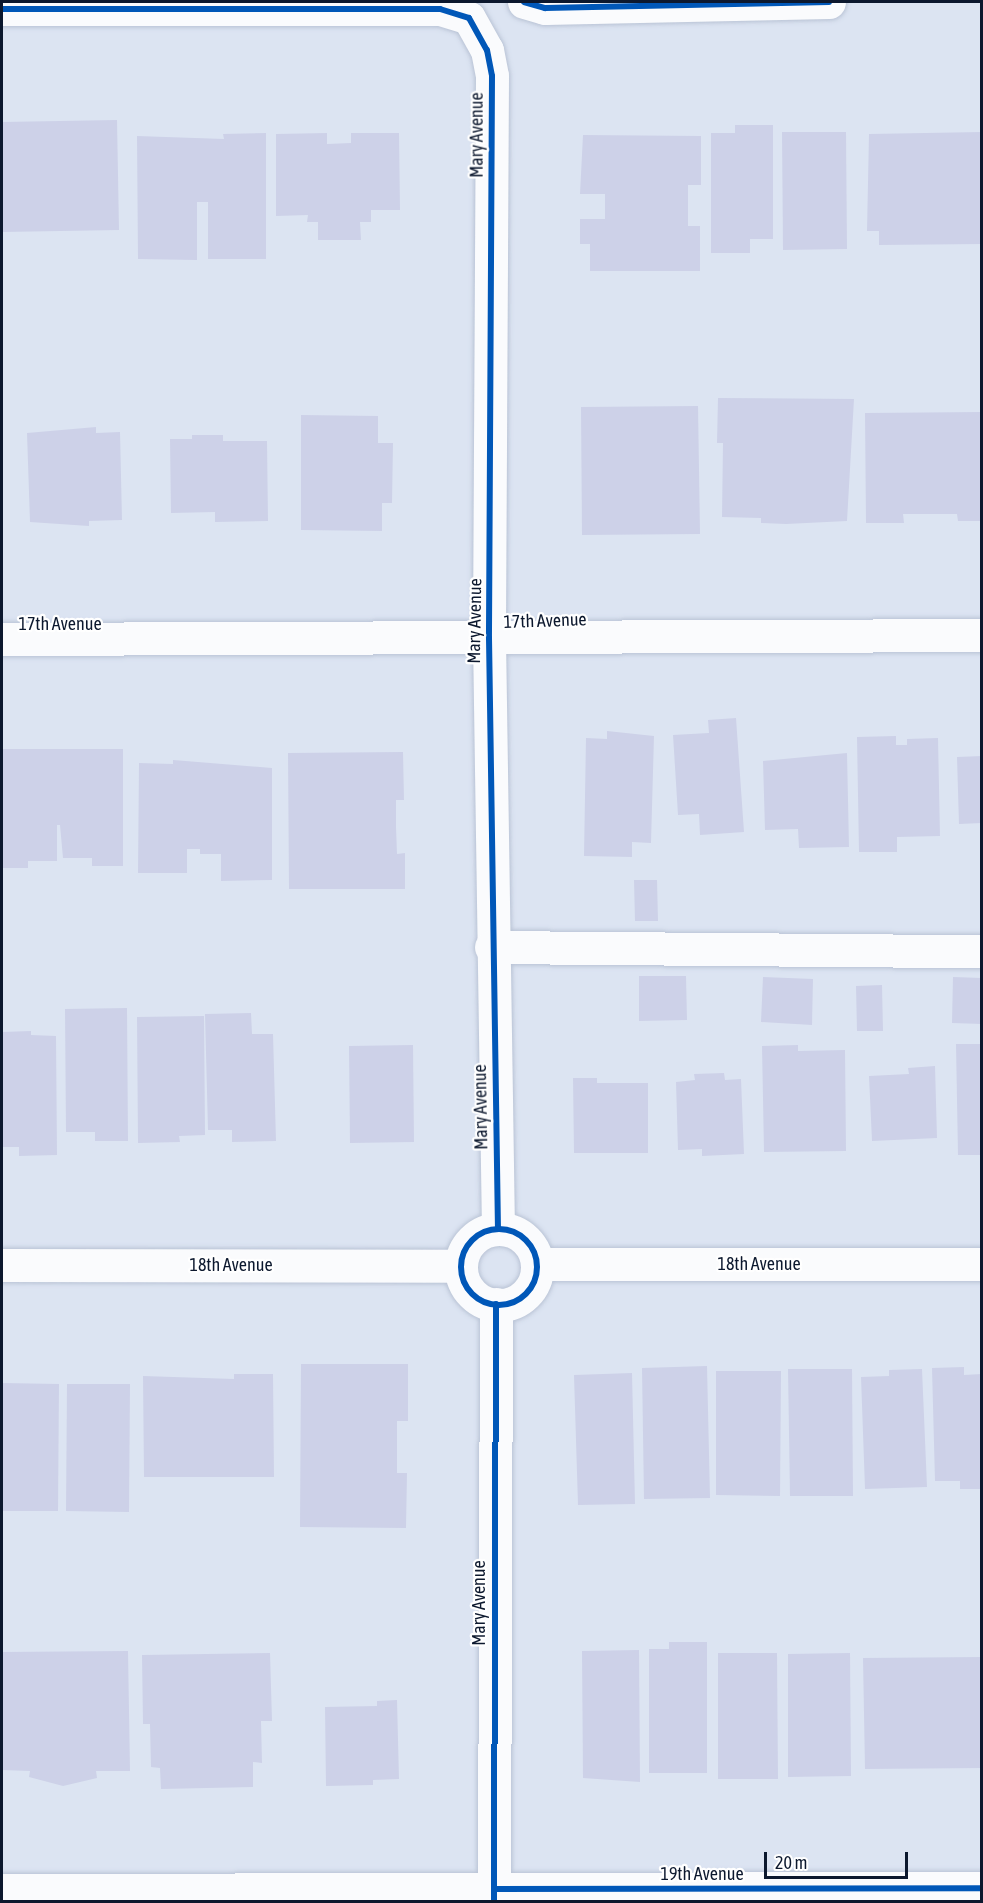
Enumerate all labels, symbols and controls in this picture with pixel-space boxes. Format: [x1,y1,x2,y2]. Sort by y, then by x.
street label: Mary Avenue [466,92,488,178]
street label: Mary Avenue [463,578,487,664]
street label: 17th Avenue [503,609,587,633]
street label: 17th Avenue [18,613,102,635]
street label: Mary Avenue [469,1064,493,1150]
street label: 18th Avenue [717,1253,801,1275]
street label: 18th Avenue [189,1254,273,1276]
street label: Mary Avenue [468,1560,490,1646]
scale bar [767,1840,911,1878]
text: 20 m [775,1852,807,1873]
street label: 19th Avenue [660,1863,744,1885]

